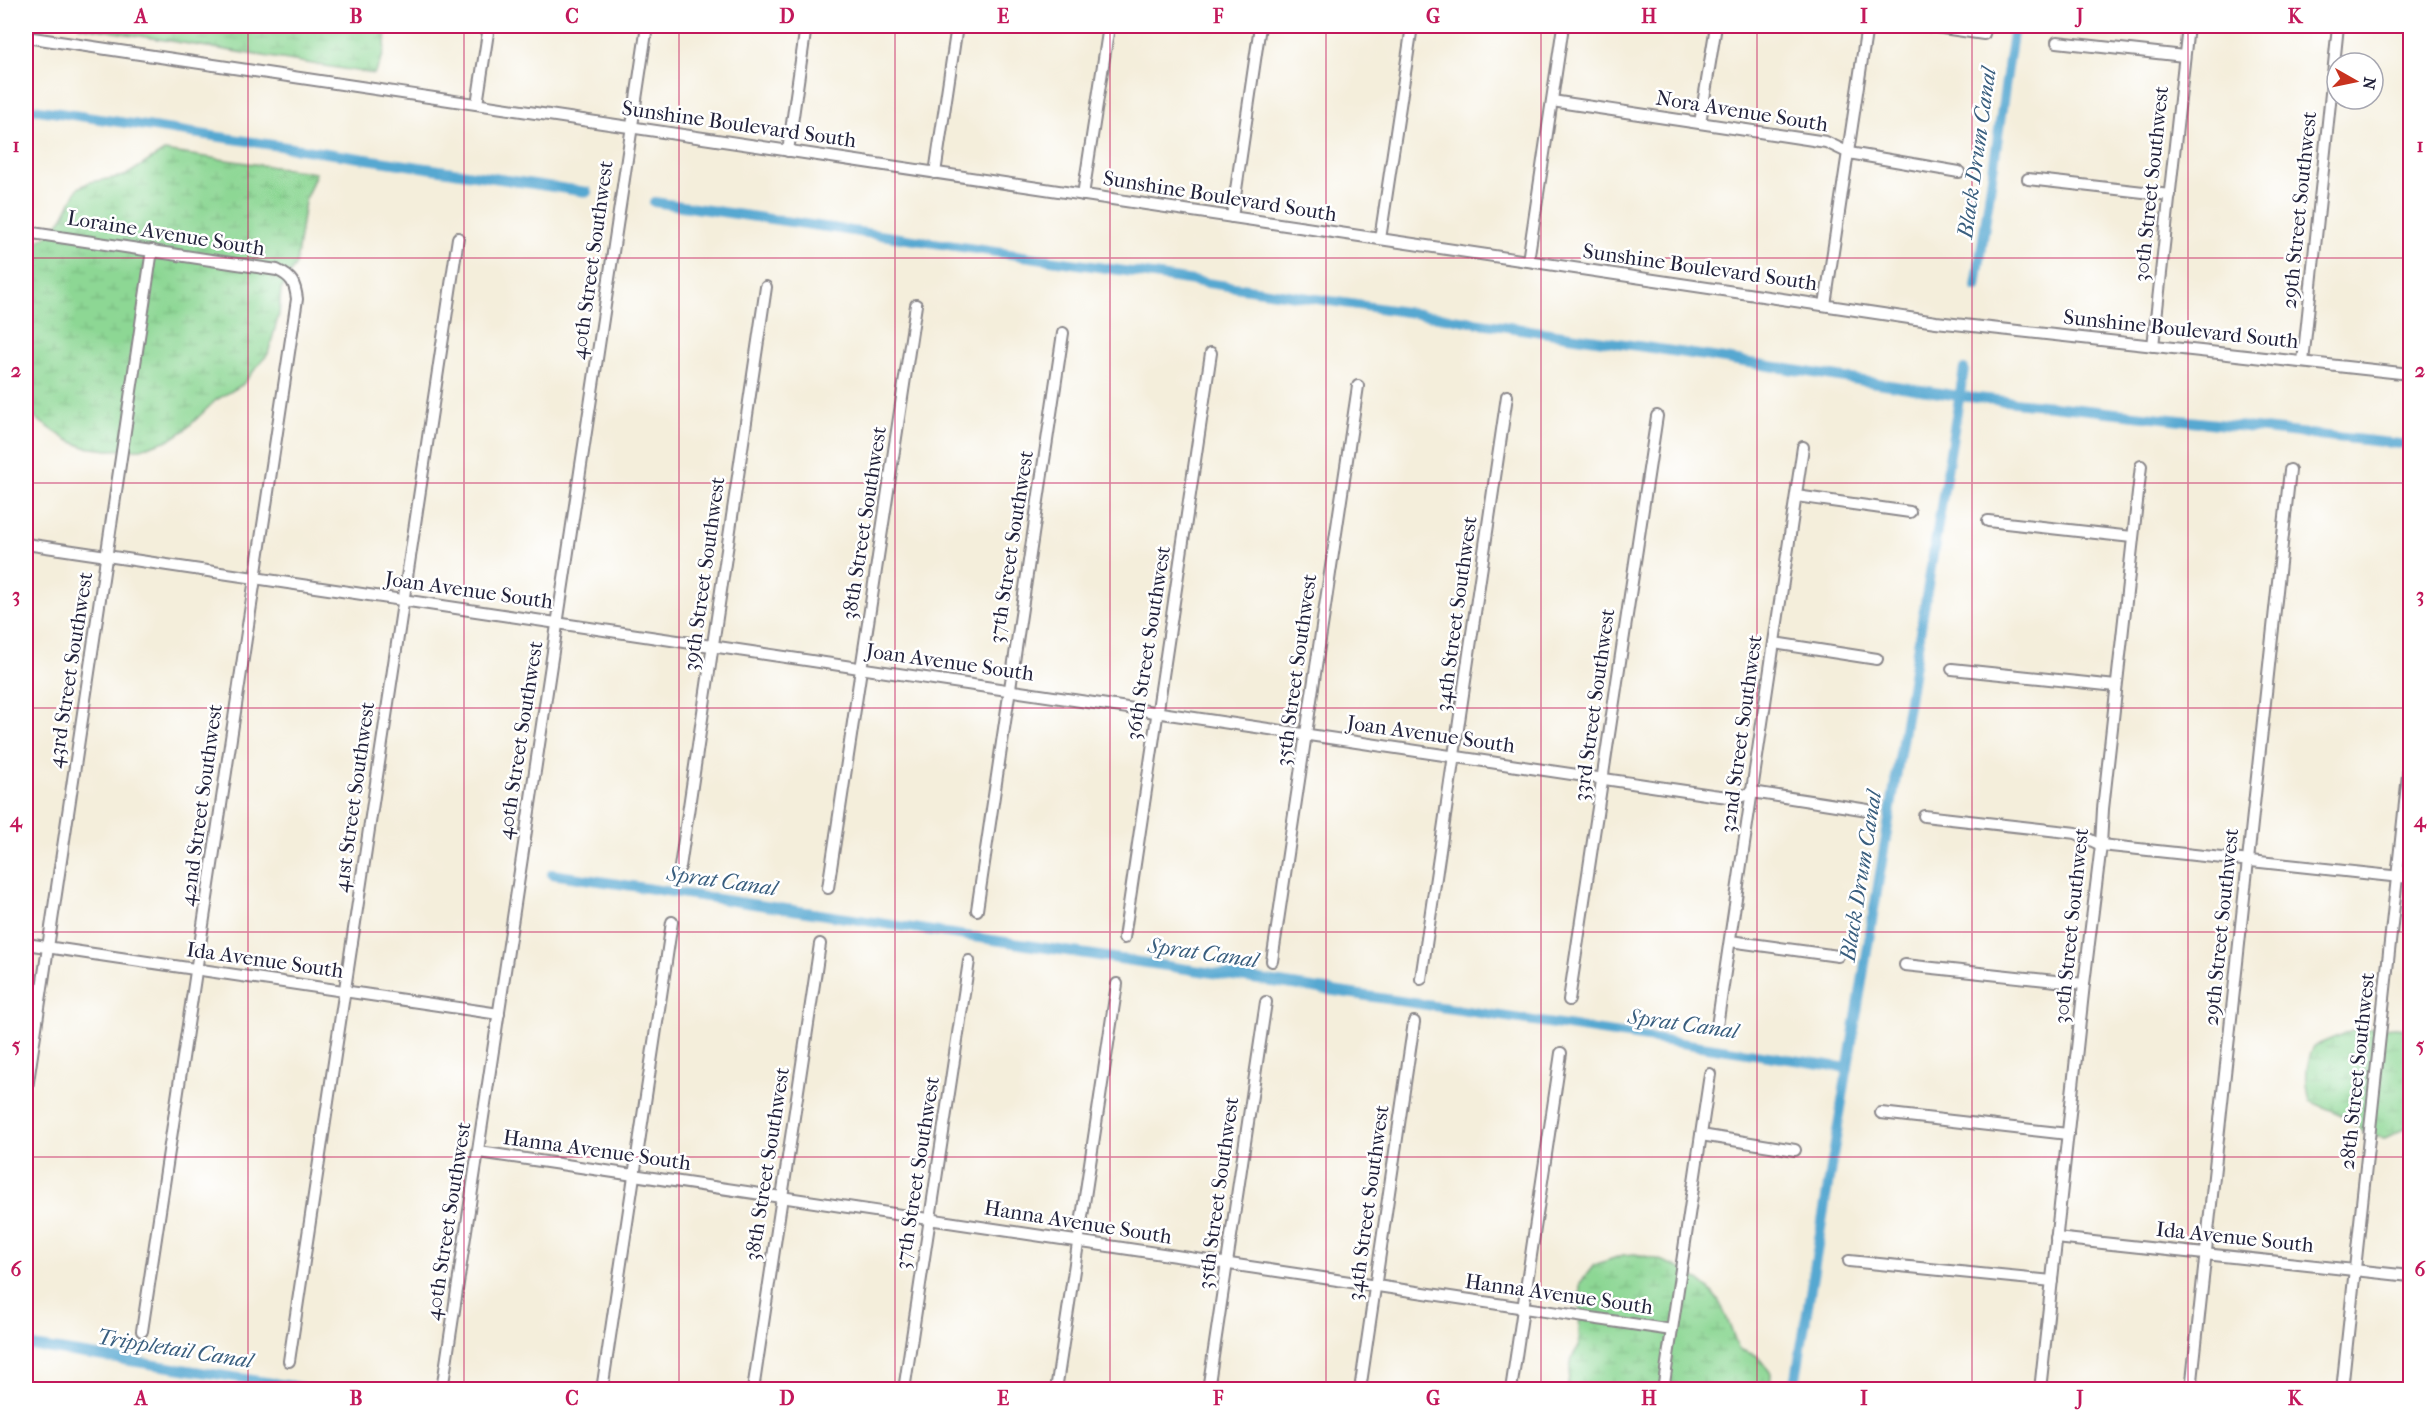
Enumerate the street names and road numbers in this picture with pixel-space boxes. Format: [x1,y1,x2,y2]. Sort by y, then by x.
street label: 30th Street Southwest [2129,84,2173,283]
street label: Nora Avenue South [1654,86,1830,136]
street label: Sunshine Boulevard South [620,96,858,152]
street label: 29th Street Southwest [2277,110,2321,310]
street label: 40th Street Southwest [566,159,618,361]
street label: Sunshine Boulevard South [1101,166,1339,226]
street label: Loraine Avenue South [65,206,267,261]
street label: Sunshine Boulevard South [1581,239,1819,295]
street label: Sunshine Boulevard South [2062,305,2300,353]
street label: 38th Street Southwest [837,424,891,622]
street label: 37th Street Southwest [984,448,1038,645]
street label: 39th Street Southwest [678,475,730,673]
street label: 34th Street Southwest [1430,514,1482,713]
street label: 36th Street Southwest [1121,544,1175,742]
street label: Joan Avenue South [382,566,555,614]
street label: 43rd Street Southwest [43,570,97,770]
street label: 35th Street Southwest [1271,572,1321,768]
street label: 33rd Street Southwest [1569,606,1619,803]
street label: 32nd Street Southwest [1715,633,1767,835]
street label: Joan Avenue South [863,638,1036,686]
street label: 40th Street Southwest [492,639,548,841]
street label: 41st Street Southwest [329,700,379,894]
street label: 42nd Street Southwest [175,702,227,908]
street label: Joan Avenue South [1344,710,1517,758]
street label: 30th Street Southwest [2049,826,2093,1025]
street label: 29th Street Southwest [2199,827,2243,1027]
street label: Ida Avenue South [185,937,345,983]
street label: 28th Street Southwest [2335,971,2379,1171]
street label: 38th Street Southwest [740,1065,794,1263]
street label: 37th Street Southwest [890,1074,944,1271]
street label: 35th Street Southwest [1193,1095,1243,1291]
street label: 34th Street Southwest [1342,1103,1394,1302]
street label: 40th Street Southwest [420,1120,476,1322]
street label: Hanna Avenue South [501,1125,693,1175]
street label: Hanna Avenue South [982,1195,1174,1249]
street label: Ida Avenue South [2155,1217,2315,1257]
street label: Hanna Avenue South [1463,1269,1655,1319]

